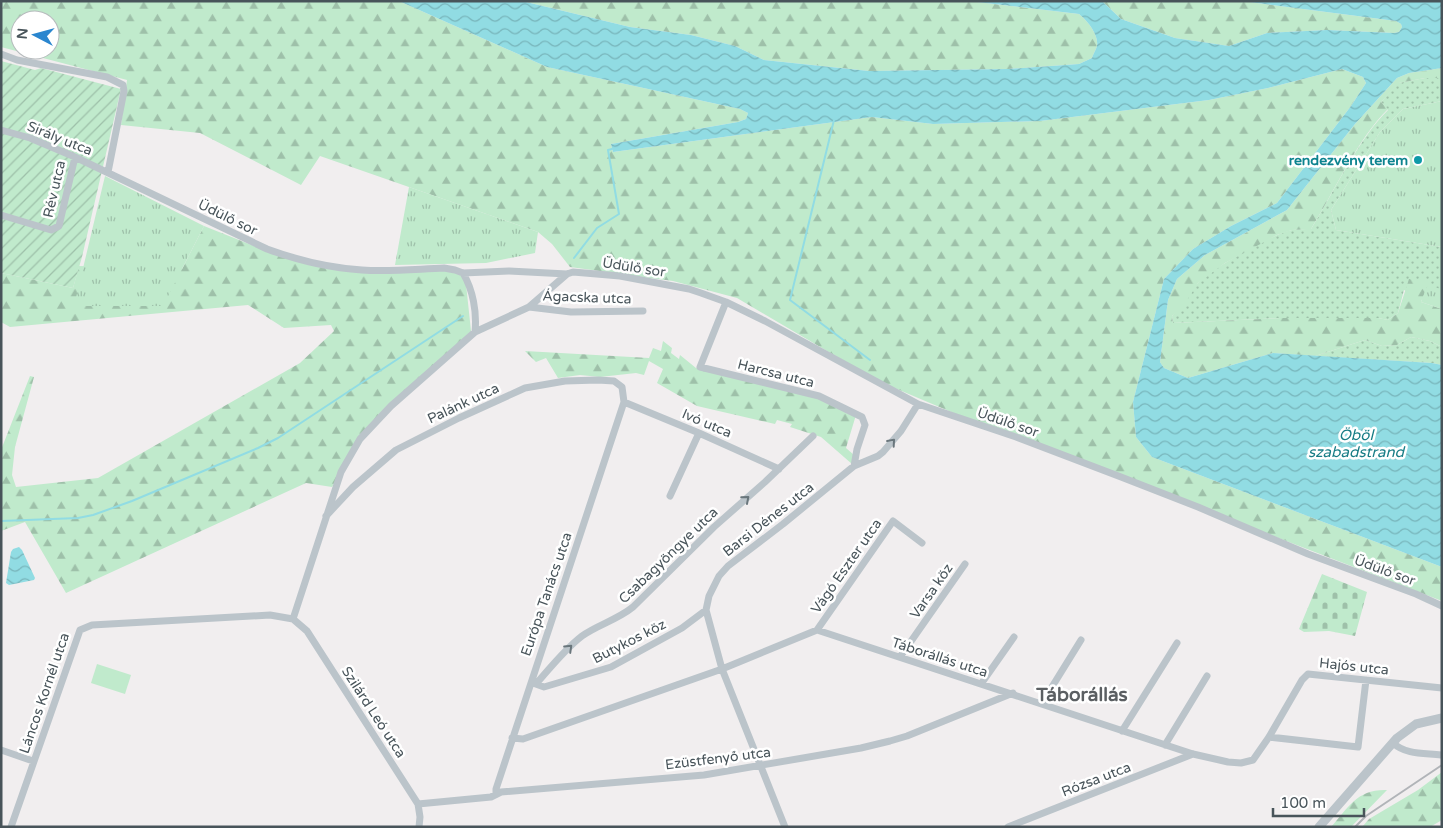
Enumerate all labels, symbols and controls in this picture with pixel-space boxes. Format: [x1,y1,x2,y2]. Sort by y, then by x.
north arrow [10,10,60,60]
text: N [14,27,32,40]
street label: Sirály utca [25,118,95,159]
place label: rendezvény terem [1289,152,1408,169]
marker: rendezvény terem [1412,154,1424,166]
street label: Rév utca [40,159,69,219]
street label: Üdülő sor [195,196,261,239]
street label: Üdülő sor [601,254,667,281]
street label: Ágacska utca [542,287,632,308]
street label: Harcsa utca [736,356,816,391]
street label: Palánk utca [425,379,502,427]
street label: Üdülő sor [975,404,1041,441]
street label: Ivó utca [679,405,734,442]
water label: Öböl szabadstrand [1308,426,1406,461]
one-way arrow [886,438,895,447]
street label: Barsi Dénes utca [719,479,817,560]
one-way arrow [740,496,749,505]
street label: Csabagyöngye utca [615,504,721,607]
street label: Vágó Eszter utca [807,516,885,617]
street label: Európa Tanács utca [517,530,576,658]
street label: Üdülő sor [1352,552,1418,590]
street label: Varsa köz [906,560,957,622]
street label: Butykos köz [590,616,669,667]
street label: Láncos Kornél utca [16,631,73,756]
street label: Táborállás utca [890,634,990,681]
one-way arrow [563,645,572,654]
street label: Hajós utca [1318,654,1390,679]
street label: Szilárd Leó utca [338,663,409,761]
district label: Táborállás [1035,684,1128,706]
street label: Ezüstfenyő utca [664,744,772,773]
street label: Rózsa utca [1059,758,1133,800]
scale bar [1273,786,1364,818]
text: 100 m [1280,794,1326,812]

